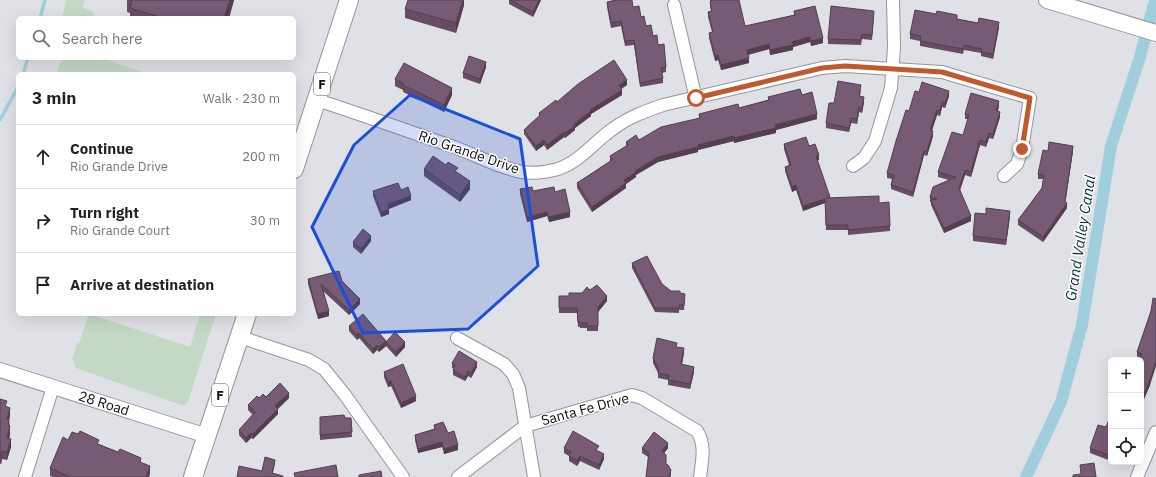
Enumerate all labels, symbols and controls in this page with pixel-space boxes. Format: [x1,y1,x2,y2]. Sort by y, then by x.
search box [16,16,296,60]
icon: search [30,27,52,49]
text: Search here [62,29,142,48]
road number: F [314,73,330,95]
text: 3 min [32,87,76,109]
route start [687,89,705,107]
text: Walk · 230 m [203,90,280,107]
street label: Rio Grande Drive [416,126,522,178]
text: Continue [70,139,134,158]
route end [1013,140,1031,158]
icon: ahead [32,146,54,168]
text: 200 m [242,148,280,165]
text: Rio Grande Drive [70,158,168,175]
water label: Grand Valley Canal [1061,174,1099,302]
text: Turn right [70,203,139,222]
icon: right [32,210,54,232]
text: 30 m [250,212,280,229]
text: Rio Grande Court [70,222,170,239]
icon: arrive [32,274,54,296]
text: Arrive at destination [70,275,214,294]
map controls [1108,357,1144,465]
button: + [1108,357,1144,393]
road number: F [212,384,228,406]
street label: 28 Road [76,387,132,420]
street label: Santa Fe Drive [539,389,631,429]
button: − [1108,393,1144,429]
button: locate [1108,429,1144,465]

